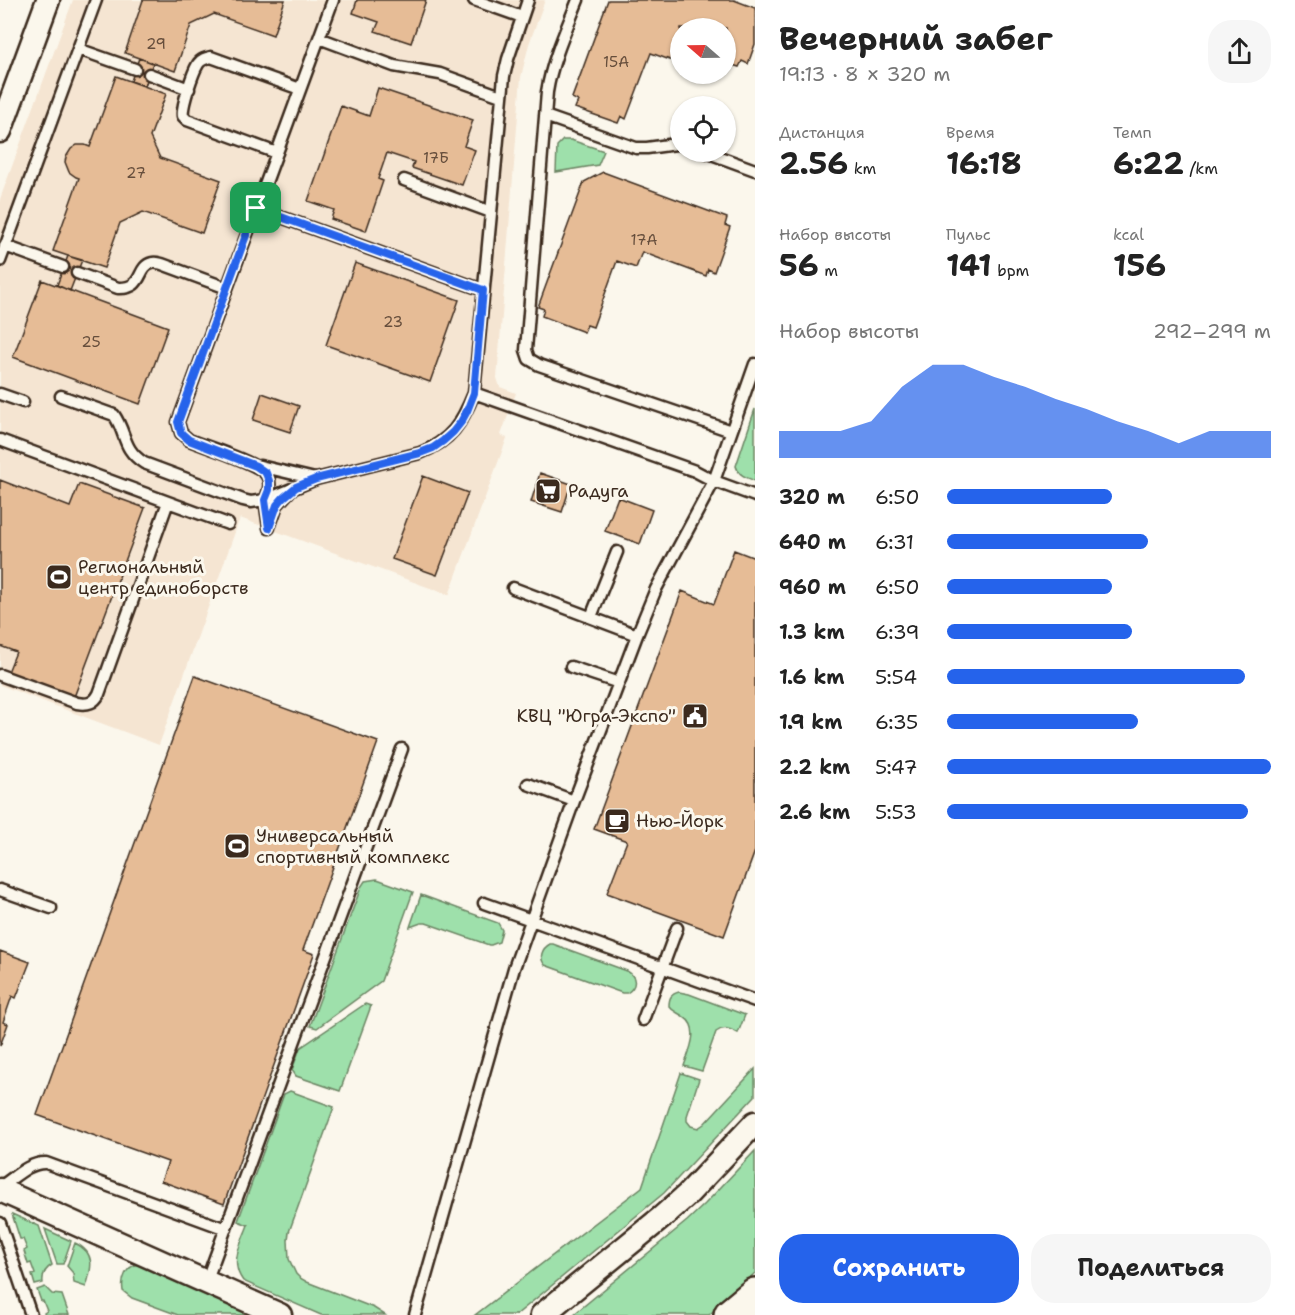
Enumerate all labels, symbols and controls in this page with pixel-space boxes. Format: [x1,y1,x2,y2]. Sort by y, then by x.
text: Вечерний забег [779,16,1053,61]
north arrow [670,18,736,84]
map controls [670,18,736,162]
button: share [1208,20,1271,83]
house number: 29 [146,34,166,54]
house number: 15А [603,52,629,72]
text: 19:13 · 8 × 320 m [779,61,951,87]
button: locate [670,96,736,162]
text: Дистанция [779,122,865,143]
text: Время [946,122,995,143]
text: Темп [1113,122,1152,143]
text: 2.56 [779,143,848,184]
text: 16:18 [946,143,1022,184]
text: 6:22 [1113,143,1184,184]
house number: 17Б [423,148,449,168]
text: km [848,158,876,179]
text: /km [1184,158,1218,179]
house number: 27 [126,163,146,183]
pin [230,182,281,233]
icon: arrive [239,191,272,224]
text: Набор высоты [779,224,891,245]
text: Пульс [946,224,991,245]
text: kcal [1113,224,1144,245]
house number: 17А [631,230,658,250]
text: 56 [779,245,819,286]
text: 141 [946,245,992,286]
text: 156 [1113,245,1166,286]
text: m [819,260,838,281]
text: bpm [992,260,1029,281]
house number: 23 [383,312,403,332]
text: Набор высоты [779,318,919,344]
text: 292–299 m [1153,318,1271,344]
house number: 25 [81,332,101,352]
supermarket icon: Радуга [533,476,563,506]
place label: Радуга [568,479,628,503]
text: 320 m [779,484,845,510]
text: 6:50 [875,484,919,510]
text: 640 m [779,529,846,555]
text: 6:31 [875,529,914,555]
place label: Региональный центр единоборств [78,555,248,600]
sports icon: Региональный центр единоборств [44,562,74,592]
text: 960 m [779,574,846,600]
text: 6:50 [875,574,919,600]
text: 1.3 km [779,619,845,645]
text: 6:39 [875,619,920,645]
text: 1.6 km [779,664,845,690]
text: 5:54 [875,664,917,690]
public building icon: КВЦ "Югра-Экспо" [680,701,710,731]
place label: КВЦ "Югра-Экспо" [517,704,676,728]
text: 1.9 km [779,709,842,735]
text: 6:35 [875,709,918,735]
text: 2.2 km [779,754,850,780]
text: 5:47 [875,754,917,780]
text: 2.6 km [779,799,850,825]
text: 5:53 [875,799,917,825]
cafe icon: Нью-Йорк [602,806,632,836]
place label: Нью-Йорк [636,809,724,833]
place label: Универсальный спортивный комплекс [256,824,450,869]
sports icon: Универсальный спортивный комплекс [222,831,252,861]
button: Сохранить [779,1234,1019,1303]
button: Поделиться [1031,1234,1271,1303]

